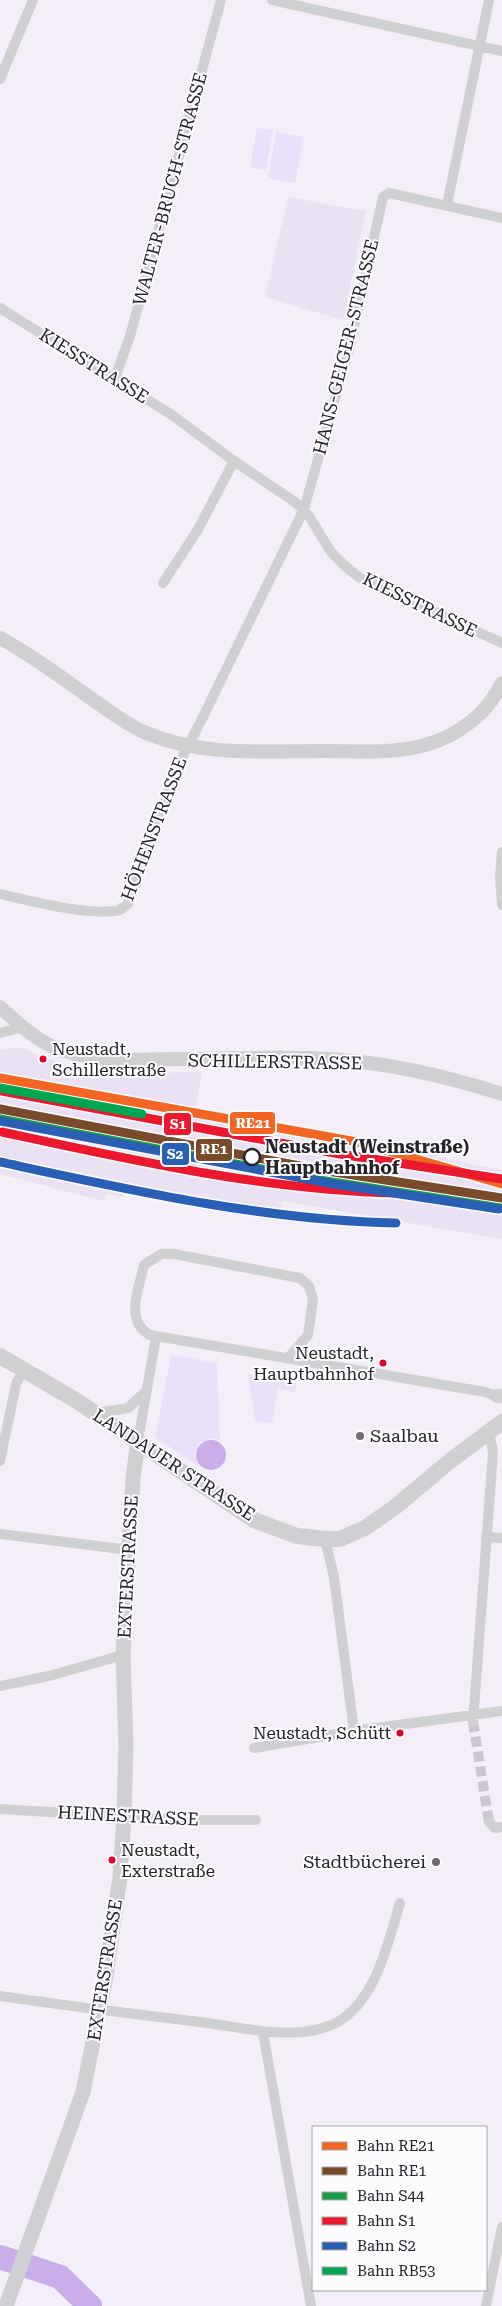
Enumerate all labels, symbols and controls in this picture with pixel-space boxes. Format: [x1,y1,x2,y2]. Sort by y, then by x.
street label: WALTER-BRUCH-STRASSE [128,70,211,308]
street label: HANS-GEIGER-STRASSE [309,237,382,457]
street label: KIESSTRASSE [36,324,153,408]
street label: KIESSTRASSE [360,568,481,641]
street label: HÖHENSTRASSE [116,754,191,904]
place label: Neustadt, Schillerstraße [52,1039,166,1080]
street label: SCHILLERSTRASSE [188,1049,362,1074]
marker: Neustadt, Schillerstraße [38,1054,48,1064]
line badge: RE21 [229,1111,276,1135]
line badge: S1 [163,1112,192,1136]
text: RE21 [235,1115,271,1131]
text: S1 [170,1116,186,1132]
place label: Neustadt (Weinstraße) Hauptbahnhof [265,1136,469,1178]
line badge: RE1 [195,1138,233,1162]
text: RE1 [200,1141,228,1157]
line badge: S2 [161,1142,190,1166]
text: S2 [167,1146,183,1162]
marker: Neustadt (Weinstraße) Hauptbahnhof [243,1148,261,1166]
place label: Neustadt, Hauptbahnhof [253,1343,374,1384]
marker: Neustadt, Hauptbahnhof [378,1358,388,1368]
street label: LANDAUER STRASSE [89,1404,259,1525]
place label: Saalbau [370,1425,439,1446]
marker: Saalbau [354,1430,366,1442]
street label: EXTERSTRASSE [113,1495,142,1639]
place label: Neustadt, Schütt [253,1723,391,1743]
marker: Neustadt, Schütt [395,1728,405,1738]
street label: HEINESTRASSE [57,1801,199,1830]
place label: Neustadt, Exterstraße [121,1840,215,1881]
place label: Stadtbücherei [303,1851,426,1872]
marker: Neustadt, Exterstraße [107,1855,117,1865]
marker: Stadtbücherei [430,1856,442,1868]
street label: EXTERSTRASSE [83,1898,126,2042]
legend [312,2126,487,2291]
text: Bahn RE21 [357,2137,435,2155]
text: Bahn RE1 [357,2162,427,2180]
text: Bahn S44 [357,2187,425,2205]
text: Bahn S1 [357,2212,416,2230]
text: Bahn S2 [357,2237,416,2255]
text: Bahn RB53 [357,2262,436,2280]

